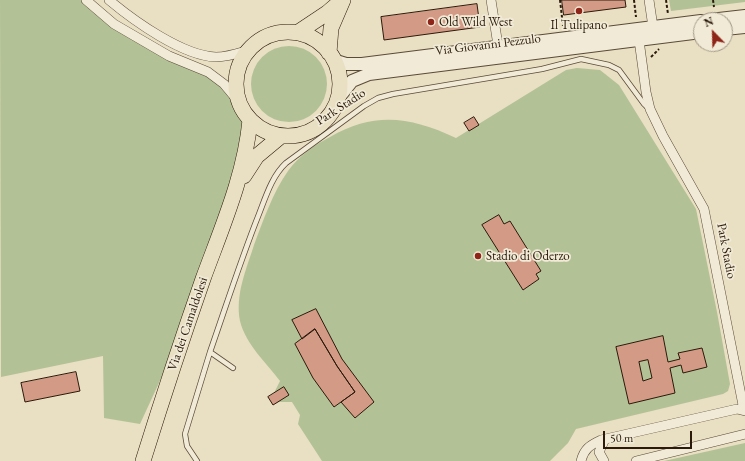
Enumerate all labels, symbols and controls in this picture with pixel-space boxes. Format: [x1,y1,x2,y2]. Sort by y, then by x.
marker: Il Tulipano [574,6,584,16]
north arrow [693,12,733,52]
place label: Old Wild West [439,14,512,30]
text: N [702,14,716,30]
marker: Old Wild West [426,17,436,27]
place label: Il Tulipano [551,17,607,33]
street label: Via Giovanni Pezzulo [434,31,542,59]
street label: Park Stadio [313,85,369,129]
street label: Park Stadio [713,222,739,280]
place label: Stadio di Oderzo [486,248,570,264]
marker: Stadio di Oderzo [473,251,483,261]
street label: Via dei Camaldolesi [165,275,211,373]
scale bar [605,423,694,449]
text: 50 m [610,430,633,446]

